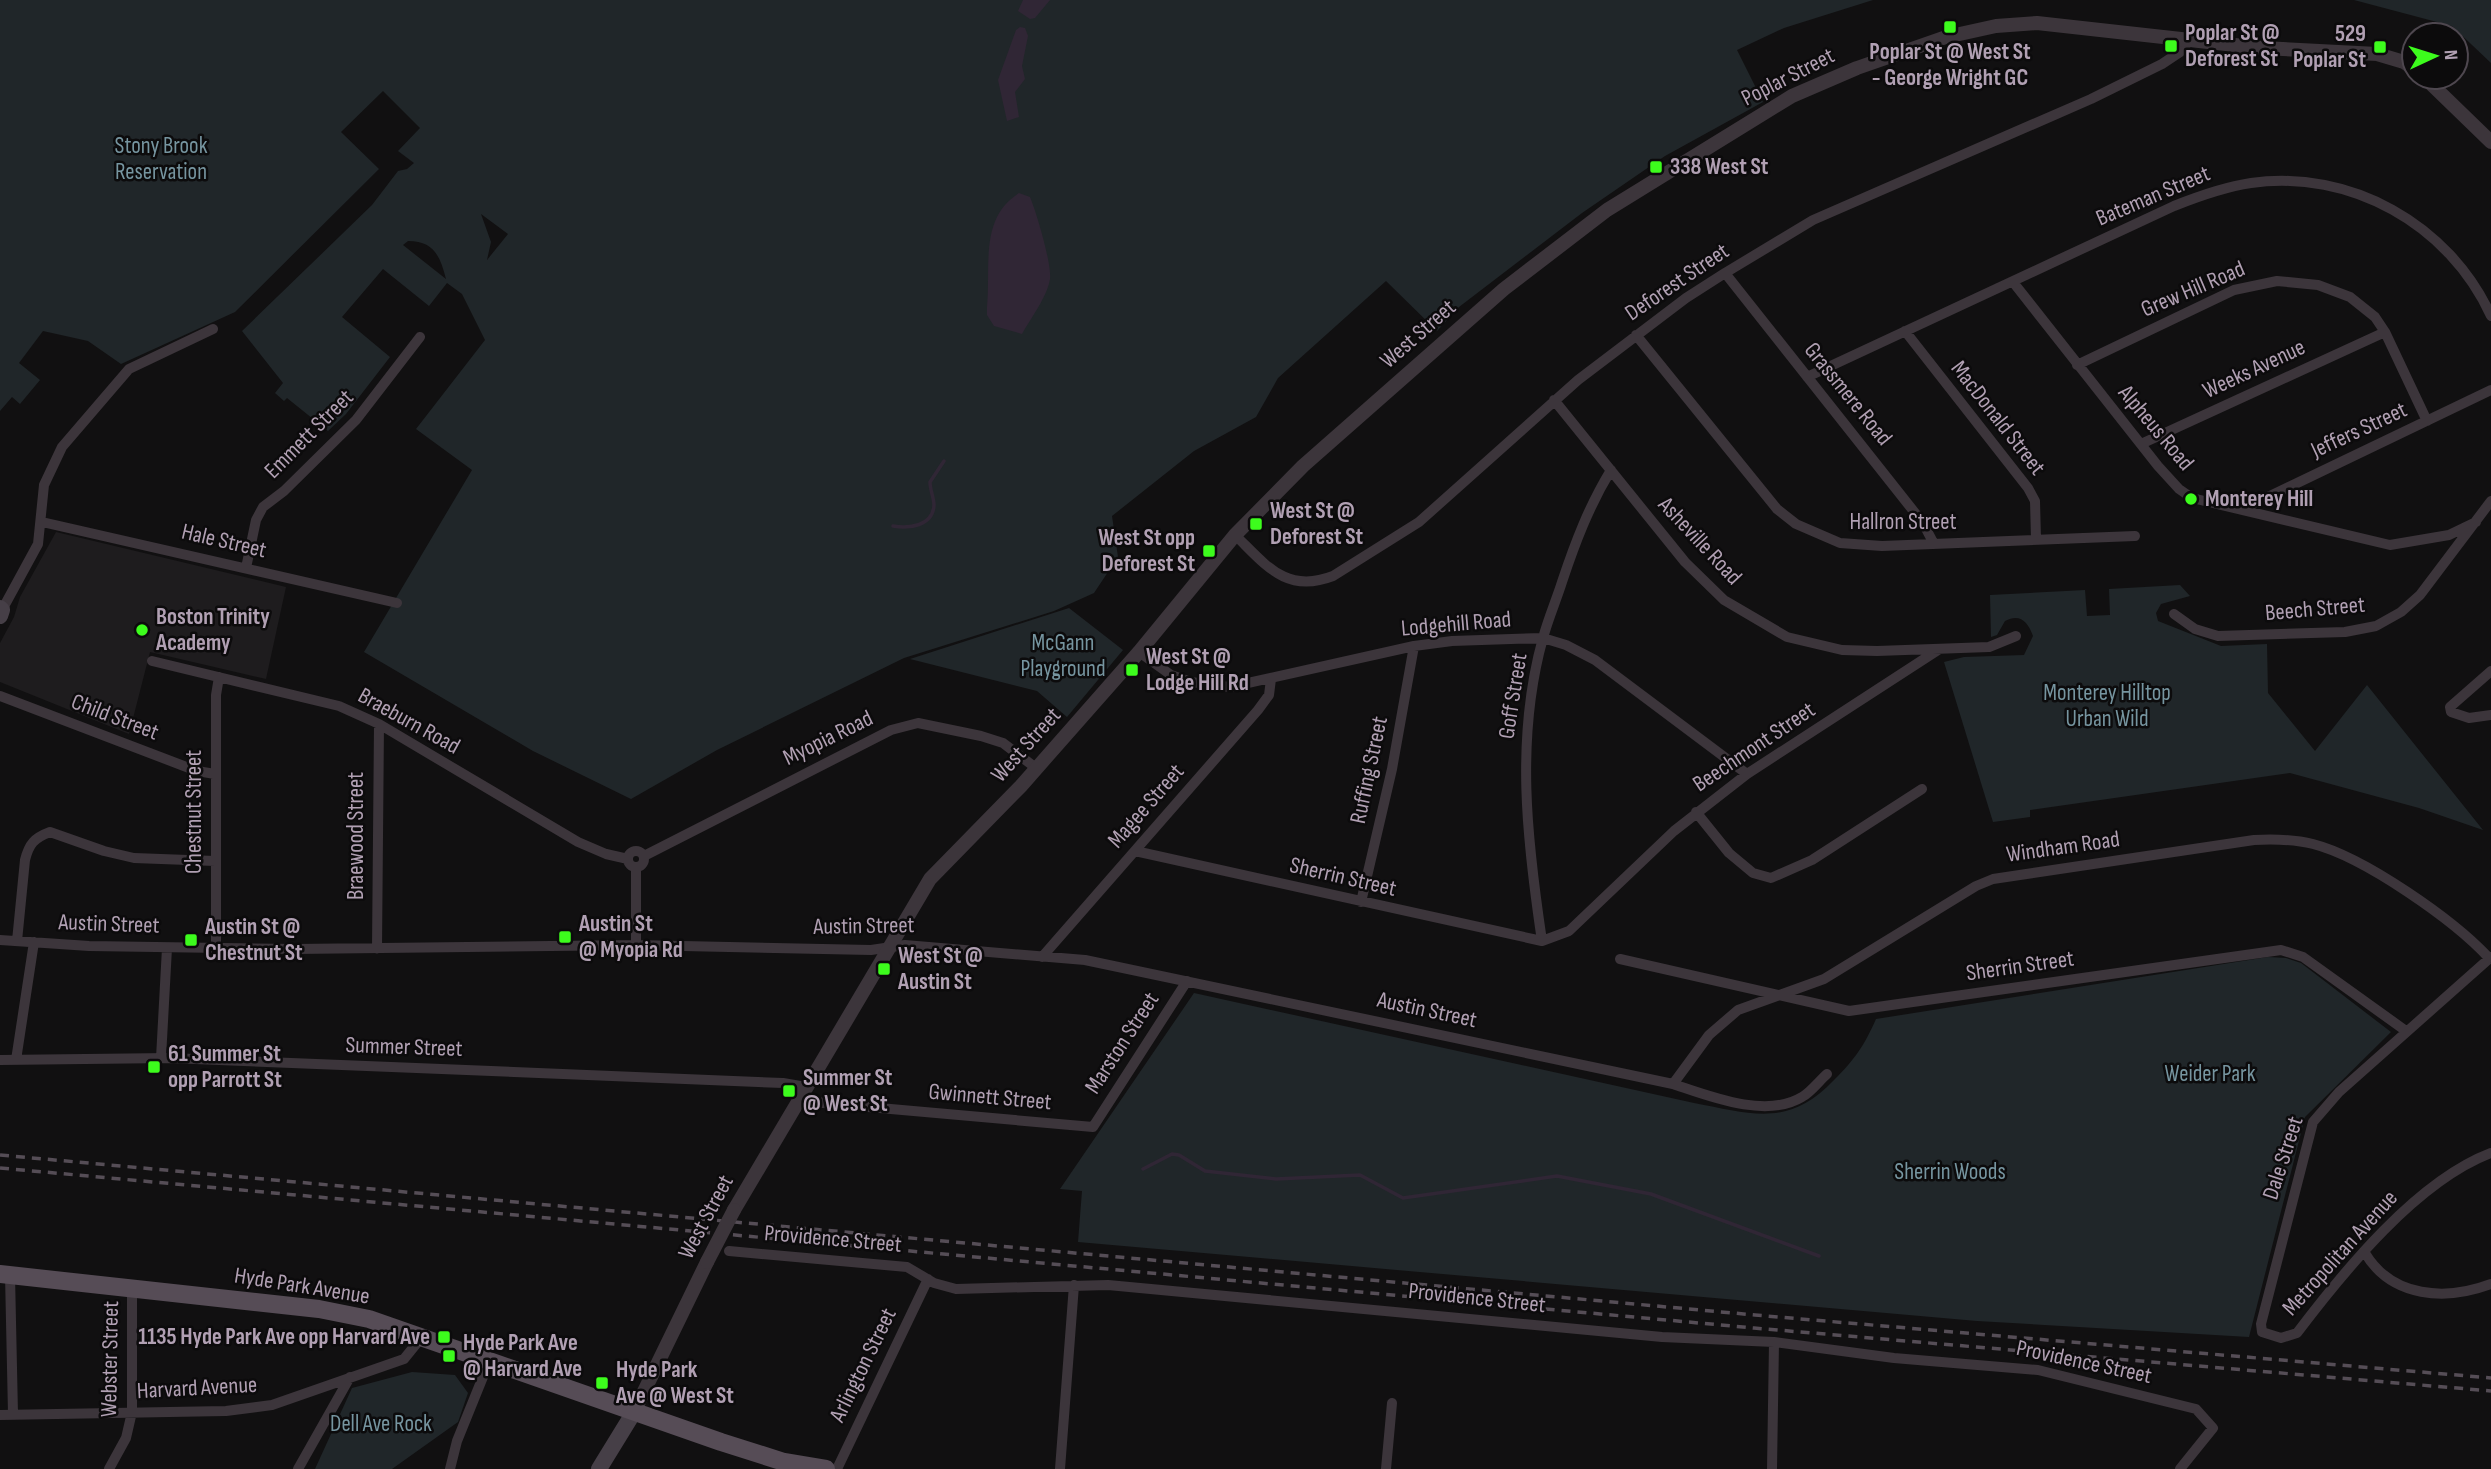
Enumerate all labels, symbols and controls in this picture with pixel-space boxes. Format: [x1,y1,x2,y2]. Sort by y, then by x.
marker: Poplar St @ West St - George Wright GC [1942,19,1958,35]
place label: Poplar St @ Deforest St [2185,19,2279,73]
place label: 529 Poplar St [2293,20,2366,74]
north arrow [2400,21,2470,91]
place label: Poplar St @ West St - George Wright GC [1869,38,2031,92]
marker: Poplar St @ Deforest St [2163,38,2179,54]
marker: 529 Poplar St [2372,39,2388,55]
street label: Poplar Street [1737,42,1839,112]
text: N [2439,49,2462,61]
park label: Stony Brook Reservation [115,132,208,186]
place label: 338 West St [1670,153,1769,181]
marker: 338 West St [1648,159,1664,175]
street label: Bateman Street [2092,159,2214,233]
street label: Deforest Street [1620,237,1734,327]
street label: Grew Hill Road [2137,255,2249,323]
street label: West Street [1374,293,1462,375]
street label: Weeks Avenue [2198,333,2310,405]
street label: Grassmere Road [1798,337,1898,451]
street label: MacDonald Street [1945,355,2051,481]
street label: Alpheus Road [2112,379,2200,476]
street label: Emmett Street [259,384,359,484]
street label: Jeffers Street [2306,396,2411,465]
place label: Monterey Hill [2205,485,2313,513]
street label: Asheville Road [1652,490,1748,591]
marker: Monterey Hill [2183,491,2199,507]
place label: West St @ Deforest St [1270,497,1364,551]
street label: Hallron Street [1850,508,1956,536]
marker: West St @ Deforest St [1248,516,1264,532]
street label: Hale Street [179,518,269,564]
place label: West St opp Deforest St [1098,524,1195,578]
marker: West St opp Deforest St [1201,543,1217,559]
street label: Beech Street [2264,591,2366,627]
place label: Boston Trinity Academy [155,603,270,657]
street label: Lodgehill Road [1400,605,1512,643]
marker: Boston Trinity Academy [134,622,150,638]
park label: McGann Playground [1021,629,1106,683]
place label: West St @ Lodge Hill Rd [1146,643,1249,697]
street label: Goff Street [1492,651,1534,741]
marker: West St @ Lodge Hill Rd [1124,662,1140,678]
park label: Monterey Hilltop Urban Wild [2043,679,2171,733]
street label: Braeburn Road [353,682,465,760]
street label: Child Street [67,688,163,746]
street label: Beechmont Street [1688,696,1820,798]
street label: West Street [985,702,1067,788]
street label: Myopia Road [778,704,878,772]
street label: Ruffing Street [1344,714,1394,826]
street label: Chestnut Street [180,750,208,874]
street label: Magee Street [1102,758,1190,854]
street label: Braewood Street [342,772,370,900]
street label: Windham Road [2005,825,2121,869]
street label: Sherrin Street [1287,851,1399,903]
street label: Austin Street [57,908,160,940]
place label: Austin St @ Myopia Rd [578,910,683,964]
street label: Austin Street [812,911,915,941]
place label: Austin St @ Chestnut St [204,913,303,967]
marker: Austin St @ Myopia Rd [557,929,573,945]
marker: Austin St @ Chestnut St [183,932,199,948]
place label: West St @ Austin St [897,942,983,996]
street label: Sherrin Street [1964,945,2076,987]
marker: West St @ Austin St [876,961,892,977]
street label: Austin Street [1374,986,1479,1034]
street label: Marston Street [1079,987,1165,1099]
street label: Summer Street [345,1031,463,1063]
place label: 61 Summer St opp Parrott St [168,1040,282,1094]
marker: 61 Summer St opp Parrott St [146,1059,162,1075]
park label: Weider Park [2165,1060,2256,1088]
place label: Summer St @ West St [803,1064,893,1118]
street label: Gwinnett Street [927,1078,1053,1116]
marker: Summer St @ West St [781,1083,797,1099]
street label: Dale Street [2256,1113,2310,1203]
park label: Sherrin Woods [1894,1158,2006,1186]
street label: West Street [672,1170,740,1264]
street label: Metropolitan Avenue [2276,1184,2404,1322]
street label: Providence Street [763,1219,903,1259]
street label: Hyde Park Avenue [232,1262,372,1310]
street label: Providence Street [1407,1277,1547,1319]
street label: Webster Street [95,1301,125,1417]
street label: Arlington Street [823,1303,903,1427]
place label: 1135 Hyde Park Ave opp Harvard Ave [138,1323,430,1351]
marker: 1135 Hyde Park Ave opp Harvard Ave [436,1329,452,1345]
place label: Hyde Park Ave @ Harvard Ave [463,1329,582,1383]
street label: Providence Street [2014,1334,2154,1390]
marker: Hyde Park Ave @ Harvard Ave [441,1348,457,1364]
place label: Hyde Park Ave @ West St [615,1356,734,1410]
street label: Harvard Avenue [136,1371,258,1405]
marker: Hyde Park Ave @ West St [594,1375,610,1391]
park label: Dell Ave Rock [330,1410,432,1438]

